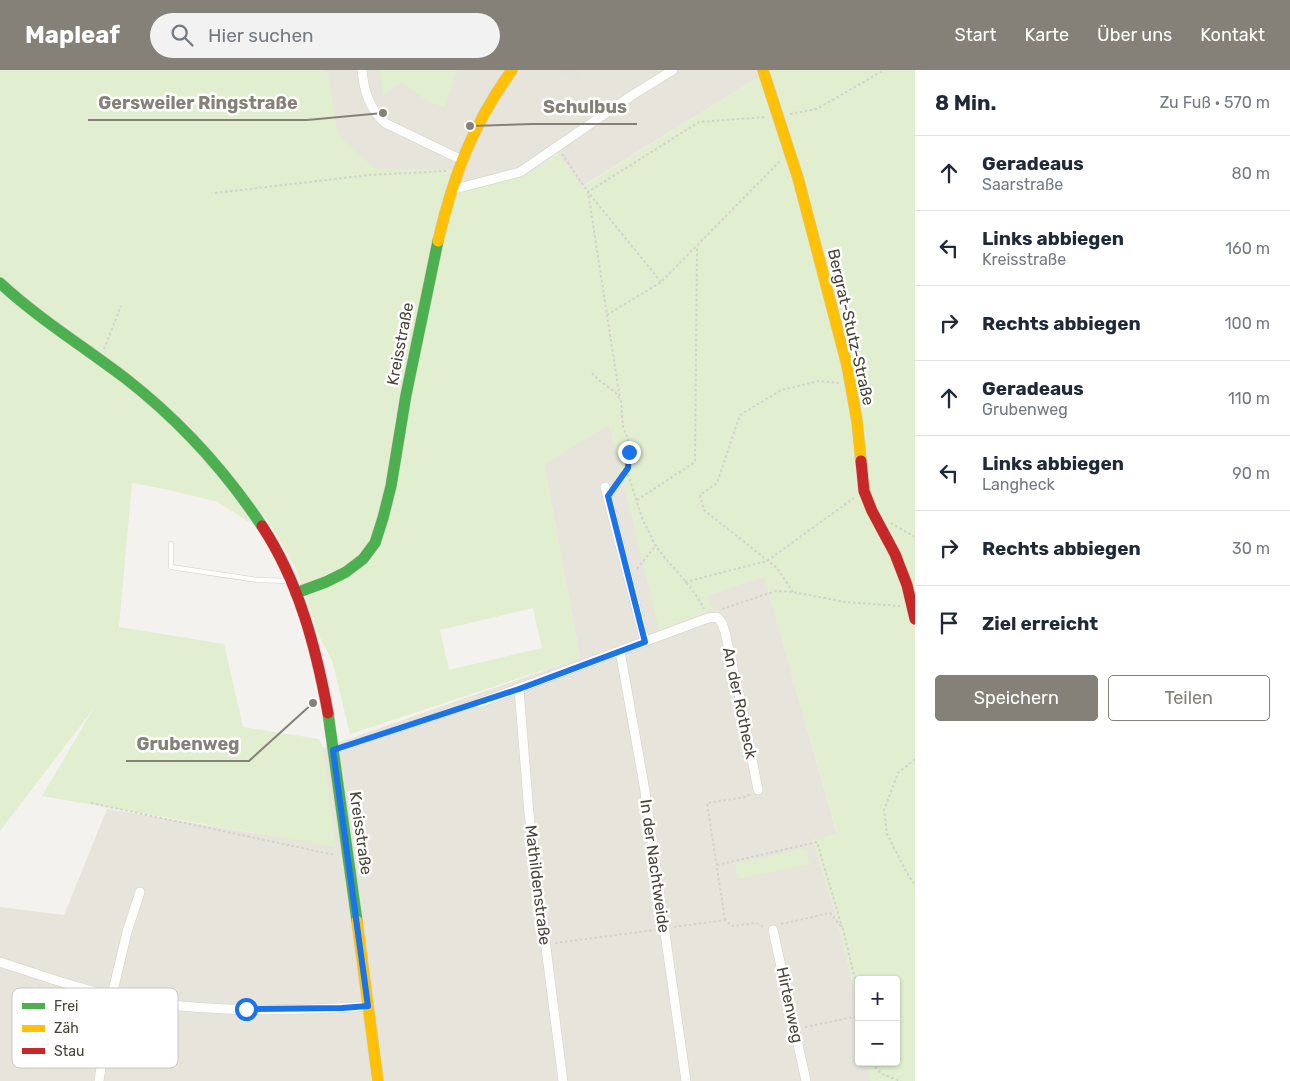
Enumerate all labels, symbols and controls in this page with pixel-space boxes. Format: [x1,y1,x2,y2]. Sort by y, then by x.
search box [150,13,500,58]
text: Mapleaf [25,21,120,49]
icon: search [168,21,196,49]
text: Hier suchen [208,24,314,47]
text: Start [954,24,997,46]
text: Karte [1025,24,1069,46]
text: Über uns [1097,24,1172,46]
text: Kontakt [1200,24,1265,46]
callout: Gersweiler Ringstraße [88,87,307,120]
text: 8 Min. [935,90,997,115]
callout: Schulbus [533,91,637,124]
text: Gersweiler Ringstraße [98,92,298,114]
text: Zu Fuß · 570 m [1160,93,1270,112]
text: Schulbus [543,96,627,118]
text: Geradeaus [982,152,1084,175]
icon: ahead [935,159,963,187]
text: 80 m [1232,164,1270,183]
text: Saarstraße [982,175,1063,194]
text: Links abbiegen [982,227,1124,250]
icon: left [935,234,963,262]
text: 160 m [1225,239,1270,258]
street label: Bergrat-Stutz-Straße [824,247,878,407]
text: Kreisstraße [982,250,1066,269]
street label: Kreisstraße [383,301,417,387]
icon: right [935,309,963,337]
text: Rechts abbiegen [982,312,1141,335]
text: 100 m [1225,314,1270,333]
text: Geradeaus [982,377,1084,400]
icon: ahead [935,384,963,412]
text: 110 m [1228,389,1270,408]
text: Grubenweg [982,400,1068,419]
route end [618,441,641,464]
text: Links abbiegen [982,452,1124,475]
icon: left [935,459,963,487]
text: 90 m [1232,464,1270,483]
text: Langheck [982,475,1055,494]
icon: right [935,534,963,562]
text: Rechts abbiegen [982,537,1141,560]
text: 30 m [1232,539,1270,558]
icon: arrive [935,609,963,637]
text: Ziel erreicht [982,612,1098,635]
street label: An der Rotheck [719,645,761,761]
button: Speichern [935,675,1098,721]
button: Teilen [1108,675,1270,721]
callout: Grubenweg [126,728,249,761]
text: Grubenweg [136,733,240,755]
street label: Kreisstraße [346,790,376,876]
street label: In der Nachtweide [636,798,674,934]
street label: Mathildenstraße [521,824,555,946]
street label: Hirtenweg [773,965,807,1045]
map controls [855,976,900,1066]
button: + [855,976,900,1021]
legend [12,988,178,1068]
text: Frei [54,998,78,1015]
route start [235,998,258,1021]
text: Zäh [54,1020,79,1037]
button: − [855,1021,900,1066]
text: Stau [54,1043,84,1060]

